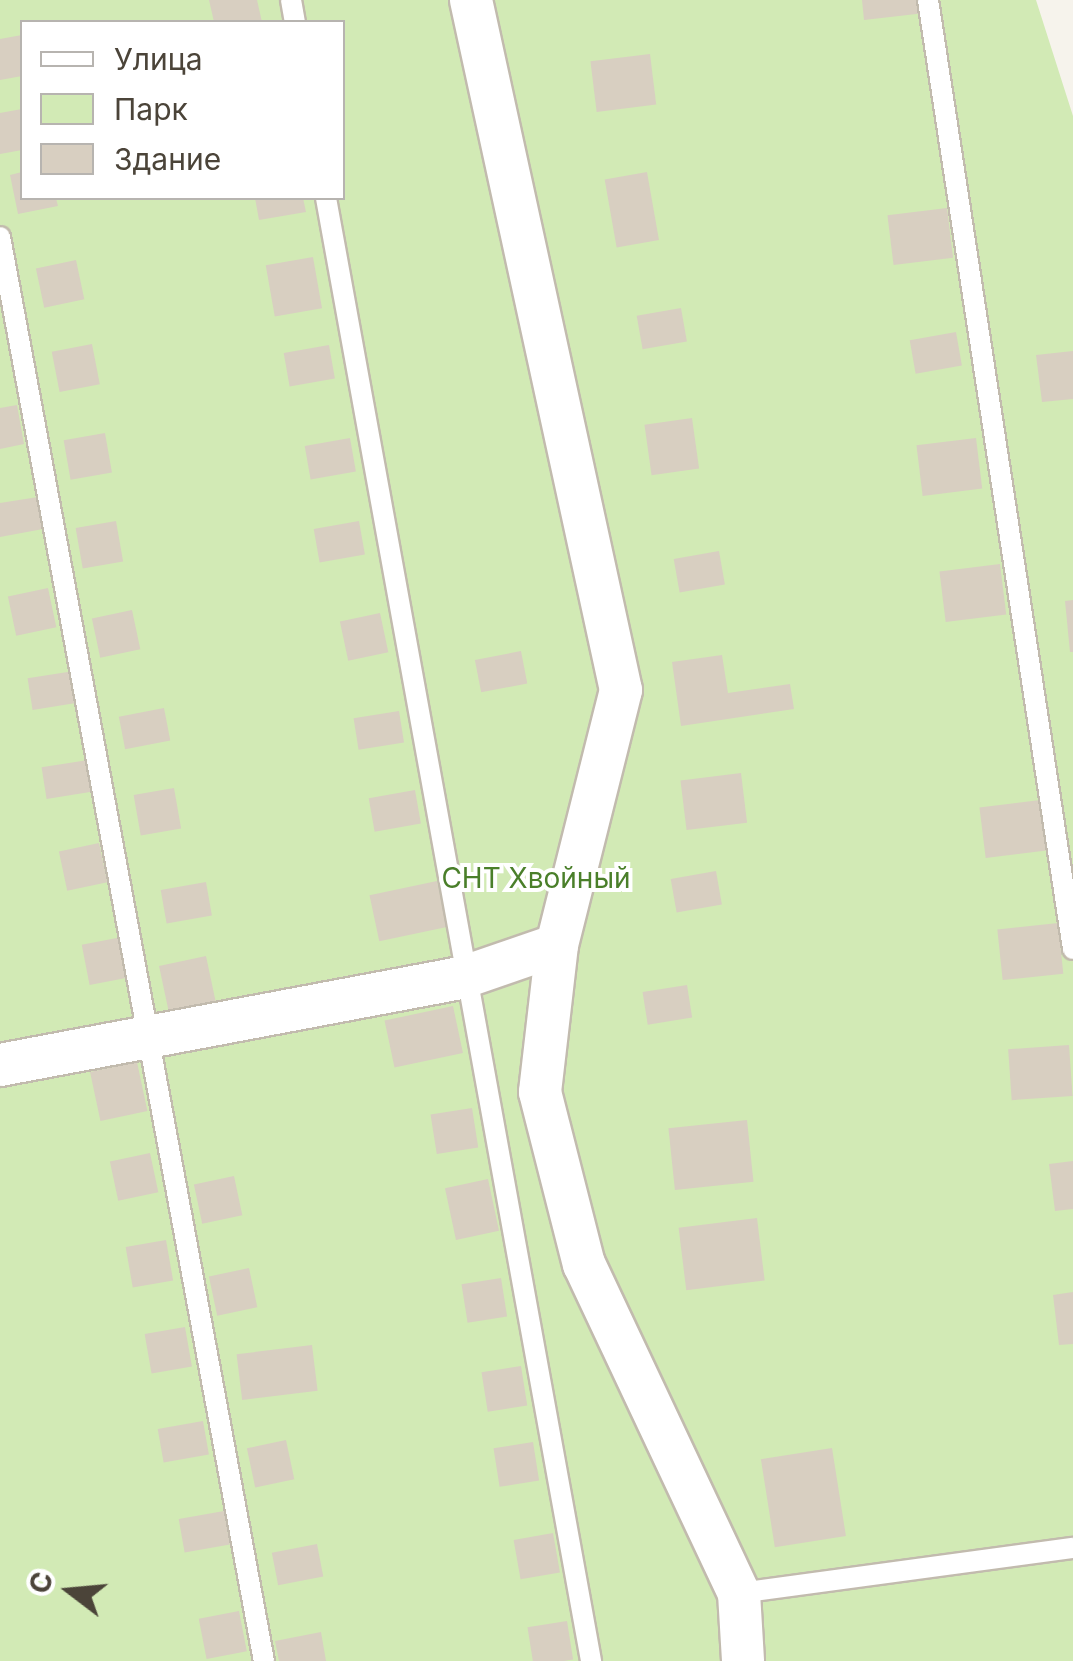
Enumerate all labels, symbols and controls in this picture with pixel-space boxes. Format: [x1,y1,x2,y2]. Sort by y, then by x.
legend [20,20,345,200]
text: Улица [114,41,203,77]
text: Парк [114,91,188,127]
text: Здание [114,141,221,177]
park label: СНТ Хвойный [441,861,631,895]
north arrow [20,1541,120,1641]
text: С [22,1568,60,1597]

